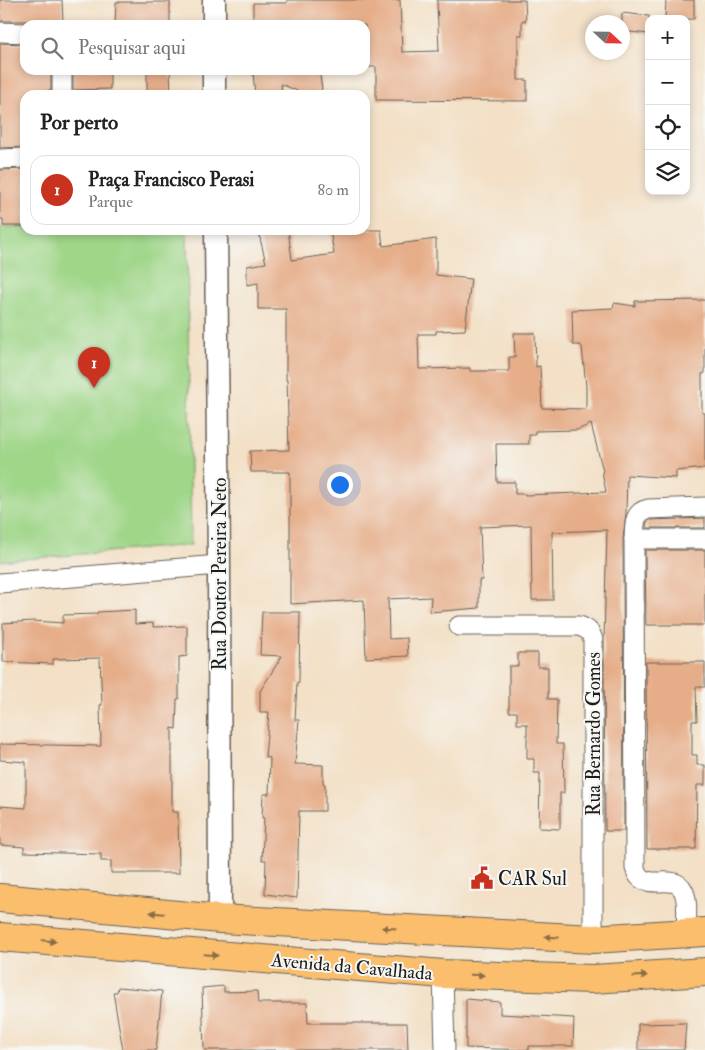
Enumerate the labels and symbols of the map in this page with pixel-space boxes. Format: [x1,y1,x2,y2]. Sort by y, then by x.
north arrow [585,15,630,60]
pin: 1 [78,347,110,388]
your location [327,472,353,498]
street label: Rua Doutor Pereira Neto [208,477,232,671]
street label: Rua Bernardo Gomes [582,652,606,816]
public building icon: CAR Sul [469,865,495,891]
place label: CAR Sul [498,867,567,891]
one-way arrow [149,909,165,917]
one-way arrow [381,924,397,932]
one-way arrow [543,932,559,940]
one-way arrow [41,938,57,946]
street label: Avenida da Cavalhada [269,948,434,986]
one-way arrow [203,951,219,959]
one-way arrow [469,971,485,979]
one-way arrow [632,971,648,979]

